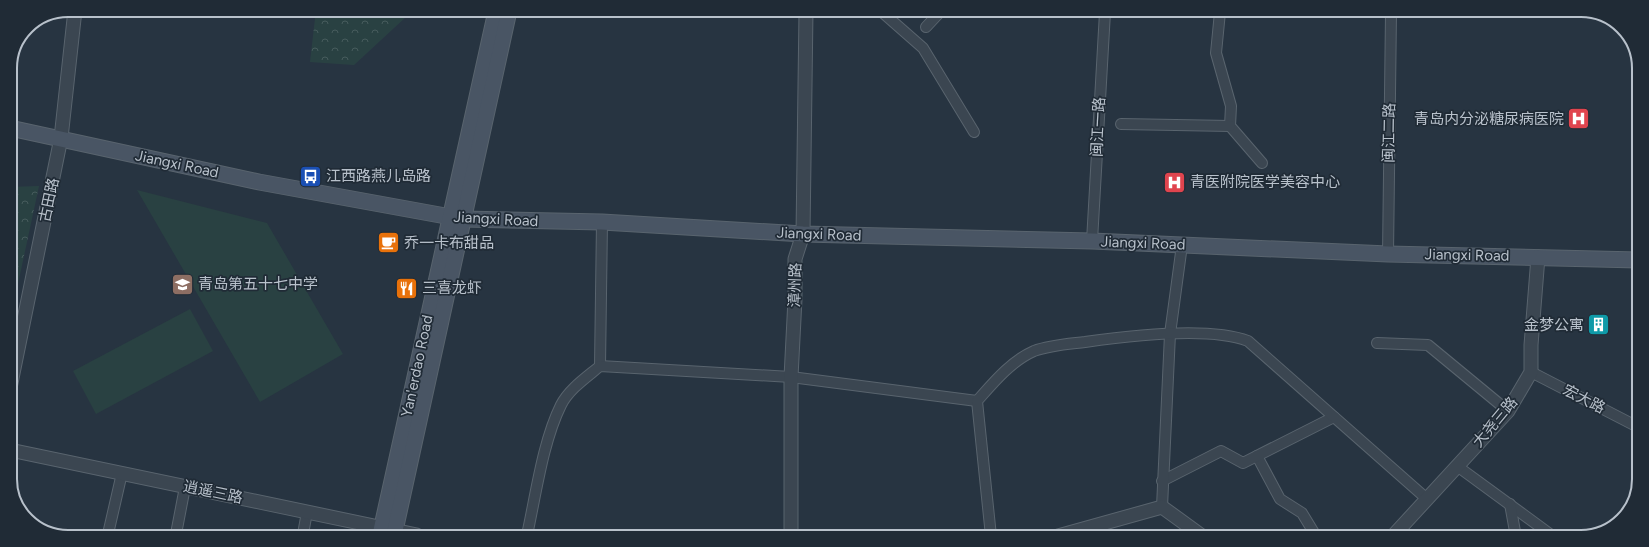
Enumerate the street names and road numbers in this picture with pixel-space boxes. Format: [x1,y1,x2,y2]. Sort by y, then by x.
street label: 闽江一路 [1087,97,1109,157]
street label: 闽江二路 [1379,103,1399,163]
street label: Jiangxi Road [134,146,220,182]
street label: 古田路 [36,176,62,224]
street label: Jiangxi Road [453,208,539,230]
street label: Jiangxi Road [776,224,862,244]
street label: Jiangxi Road [1100,233,1186,253]
street label: Jiangxi Road [1424,245,1510,265]
street label: 漳州路 [785,262,805,308]
street label: Yan'erdao Road [397,313,437,419]
street label: 宏大路 [1560,381,1608,417]
street label: 大尧三路 [1469,393,1521,451]
street label: 逍遥三路 [182,477,244,507]

